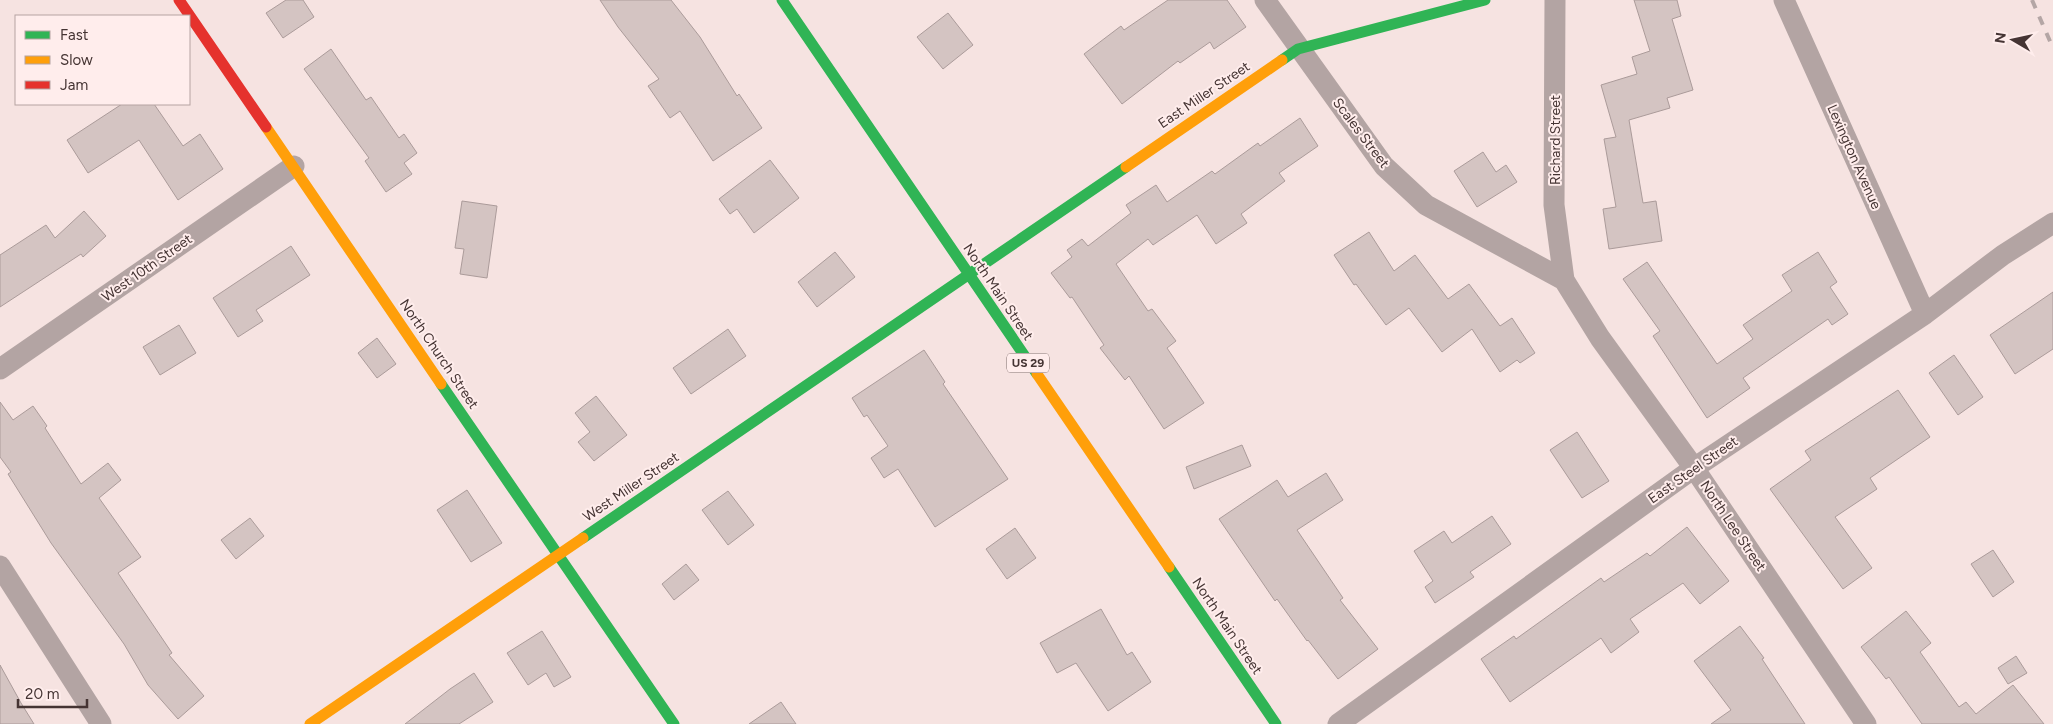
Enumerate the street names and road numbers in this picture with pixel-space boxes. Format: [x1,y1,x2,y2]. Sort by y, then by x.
street label: East Miller Street [1155,58,1253,132]
street label: Scales Street [1329,95,1393,171]
street label: Richard Street [1547,95,1564,185]
street label: Lexington Avenue [1823,102,1885,212]
street label: West 10th Street [99,231,195,305]
street label: North Main Street [959,240,1037,344]
street label: North Church Street [396,296,482,412]
road number: US 29 [1007,353,1049,372]
street label: East Steel Street [1645,433,1741,507]
street label: West Miller Street [580,449,682,525]
street label: North Lee Street [1696,478,1770,574]
street label: North Main Street [1188,574,1266,678]

